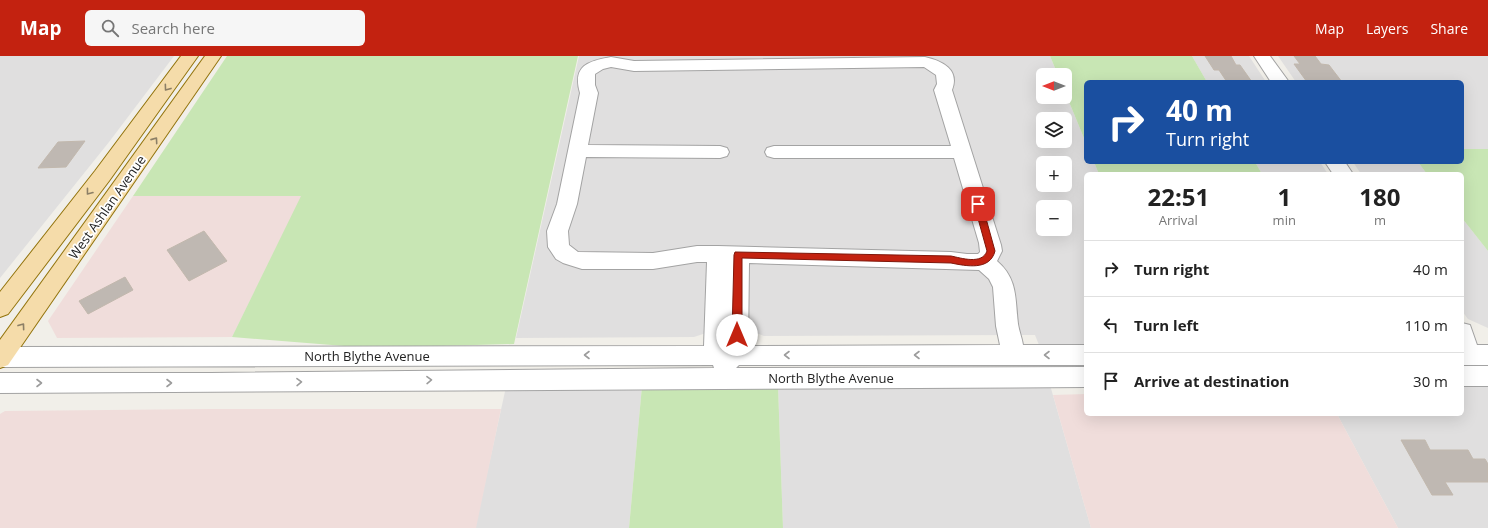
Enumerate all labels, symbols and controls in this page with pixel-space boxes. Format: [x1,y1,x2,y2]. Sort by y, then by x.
search box [85,10,365,46]
text: Map [20,15,61,41]
icon: search [99,17,121,39]
text: Search here [131,18,215,38]
text: Map [1315,19,1344,38]
text: Layers [1366,19,1408,38]
text: Share [1430,19,1468,38]
north arrow [1036,68,1072,104]
map controls [1036,68,1072,236]
one-way arrow [165,83,172,90]
text: 40 m [1166,91,1233,129]
icon: right [1100,96,1152,148]
button: layers [1036,112,1072,148]
text: Turn right [1166,127,1249,151]
one-way arrow [150,137,158,144]
street label: West Ashlan Avenue [64,151,150,263]
button: + [1036,156,1072,192]
text: 22:51 [1147,180,1209,213]
text: 1 [1277,180,1291,213]
text: 180 [1359,180,1401,213]
one-way arrow [87,187,94,194]
pin [961,187,995,221]
icon: arrive [967,193,989,215]
button: − [1036,200,1072,236]
text: Arrival [1159,211,1198,229]
text: min [1273,211,1296,229]
text: m [1374,211,1386,229]
icon: right [1100,258,1122,280]
text: Turn right [1134,259,1209,279]
text: 40 m [1413,259,1448,279]
position arrow [716,314,758,356]
icon: left [1100,314,1122,336]
text: Turn left [1134,315,1199,335]
text: 110 m [1404,315,1448,335]
one-way arrow [18,323,25,330]
street label: North Blythe Avenue [304,347,430,365]
one-way arrow [584,351,590,359]
one-way arrow [784,351,790,359]
one-way arrow [914,351,920,359]
one-way arrow [1044,351,1050,359]
street label: North Blythe Avenue [768,369,894,387]
icon: arrive [1100,370,1122,392]
text: Arrive at destination [1134,371,1289,391]
text: 30 m [1413,371,1448,391]
one-way arrow [426,376,432,384]
one-way arrow [296,378,302,386]
one-way arrow [36,379,42,387]
one-way arrow [166,379,172,387]

